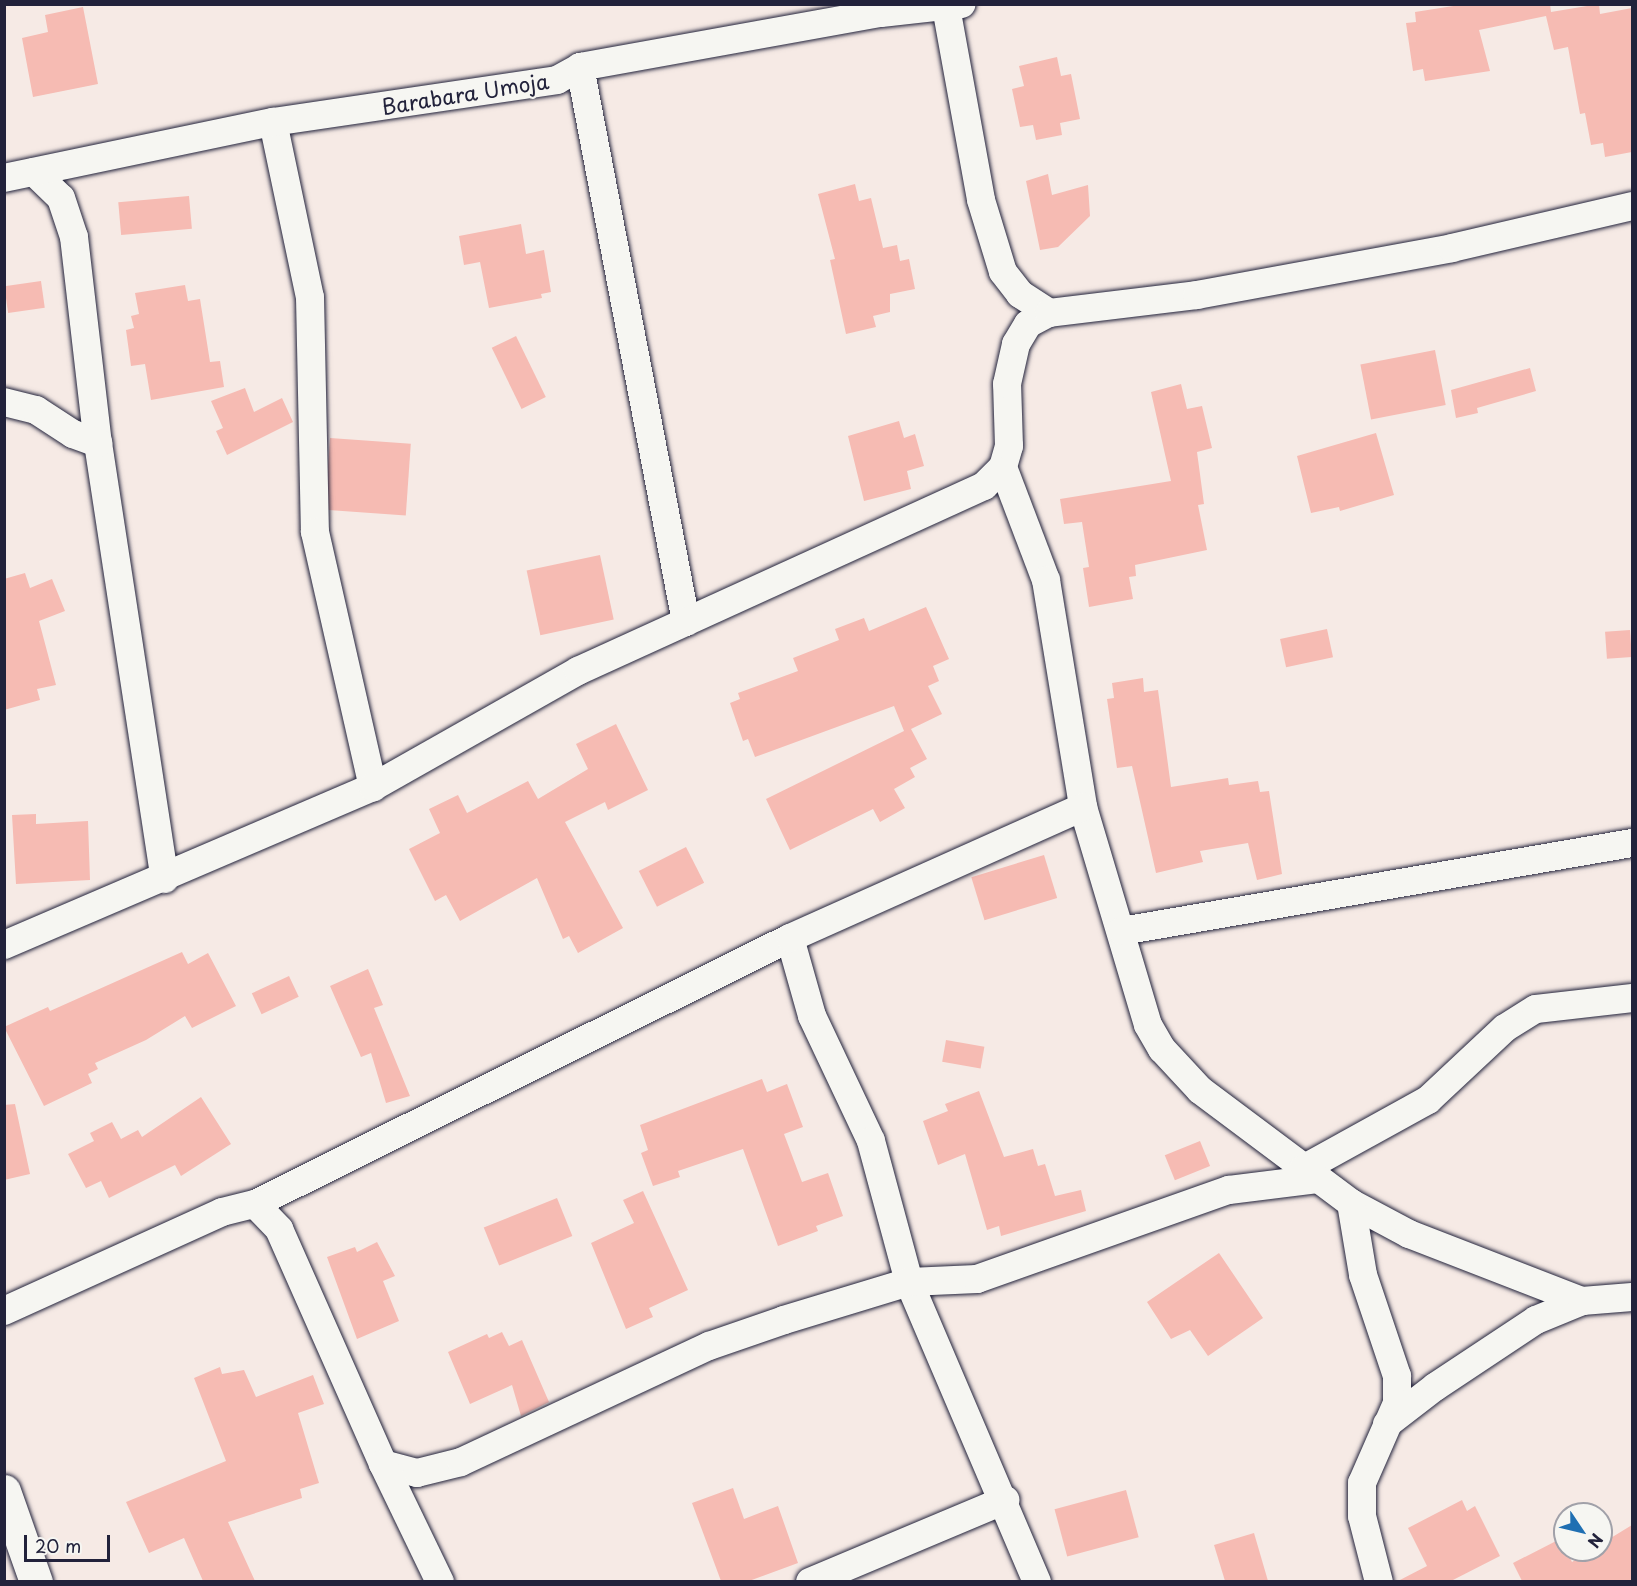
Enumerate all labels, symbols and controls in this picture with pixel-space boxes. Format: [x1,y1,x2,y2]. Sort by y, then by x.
street label: Barabara Umoja [380,67,550,119]
north arrow [1553,1502,1613,1562]
scale bar [27,1523,112,1561]
text: N [1583,1529,1610,1553]
text: 20 m [35,1532,81,1559]

